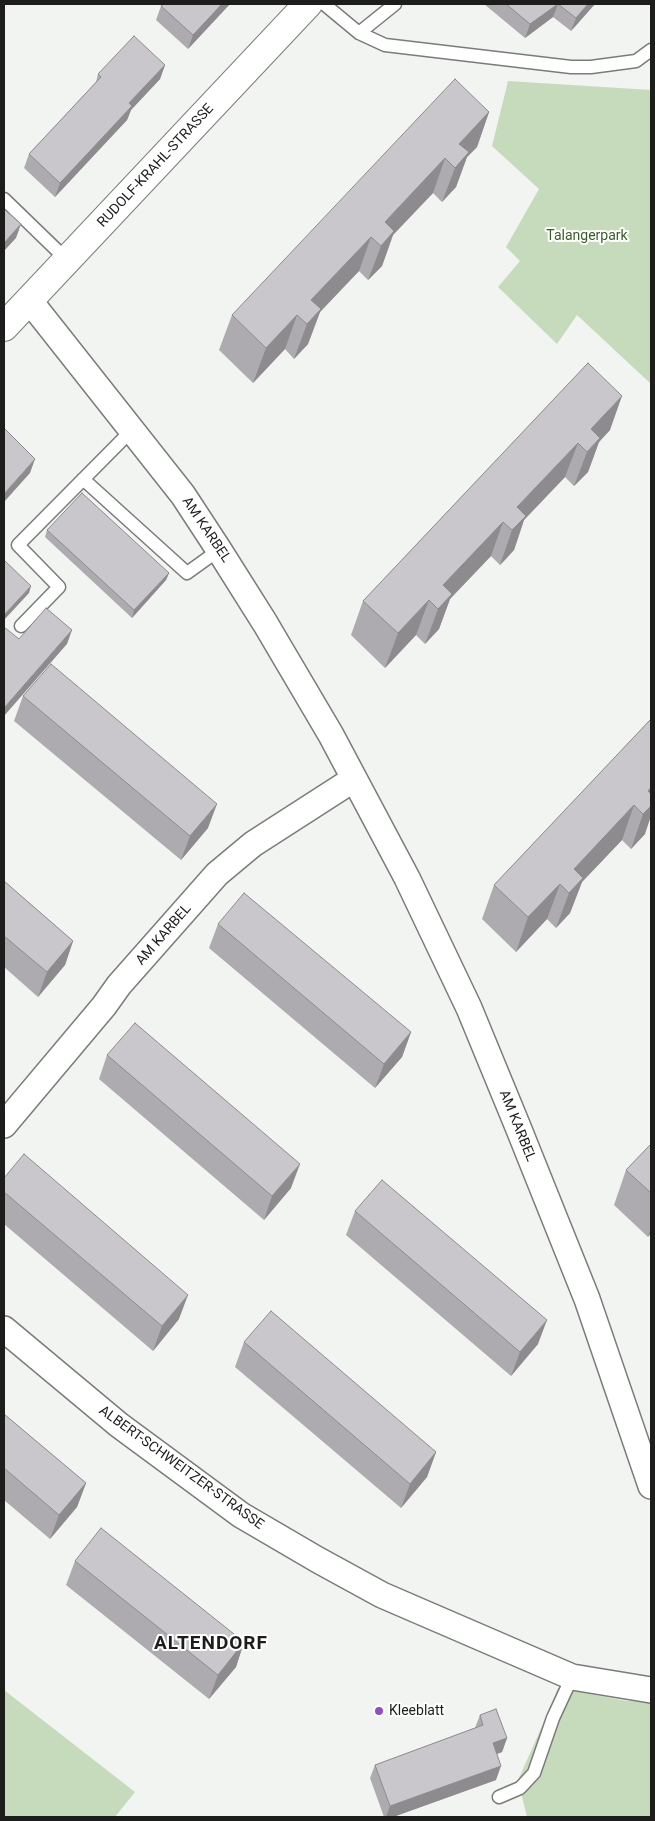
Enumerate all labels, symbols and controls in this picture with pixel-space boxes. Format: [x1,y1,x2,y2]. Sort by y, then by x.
street label: RUDOLF-KRAHL-STRASSE [94,101,218,231]
park label: Talangerpark [546,228,628,244]
street label: AM KARBEL [178,494,234,566]
street label: AM KARBEL [133,901,195,969]
street label: AM KARBEL [495,1088,539,1164]
street label: ALBERT-SCHWEITZER-STRASSE [95,1403,267,1533]
district label: ALTENDORF [153,1633,269,1655]
place label: Kleeblatt [389,1703,444,1719]
marker: Kleeblatt [373,1705,385,1717]

